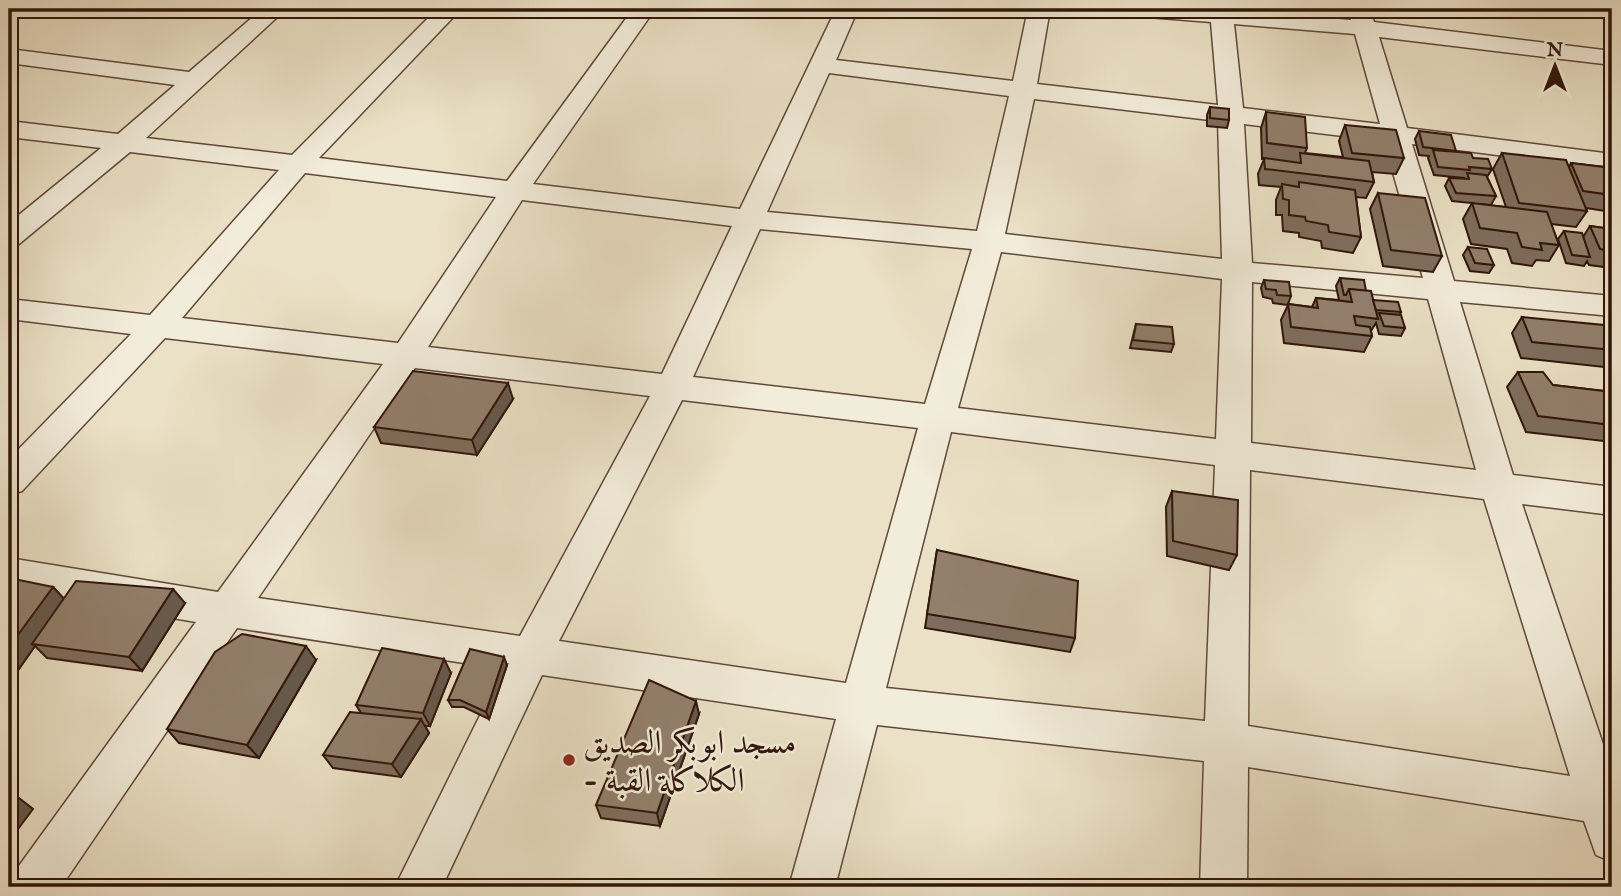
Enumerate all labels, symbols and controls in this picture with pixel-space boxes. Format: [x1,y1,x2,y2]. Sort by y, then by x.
north arrow [1520,32,1590,102]
text: N [1546,39,1564,63]
place label: مسجد ابوبكر الصديق - الكلاكلة القبة [583,723,796,803]
marker: مسجد ابوبكر الصديق - الكلاكلة القبة [561,752,577,768]

